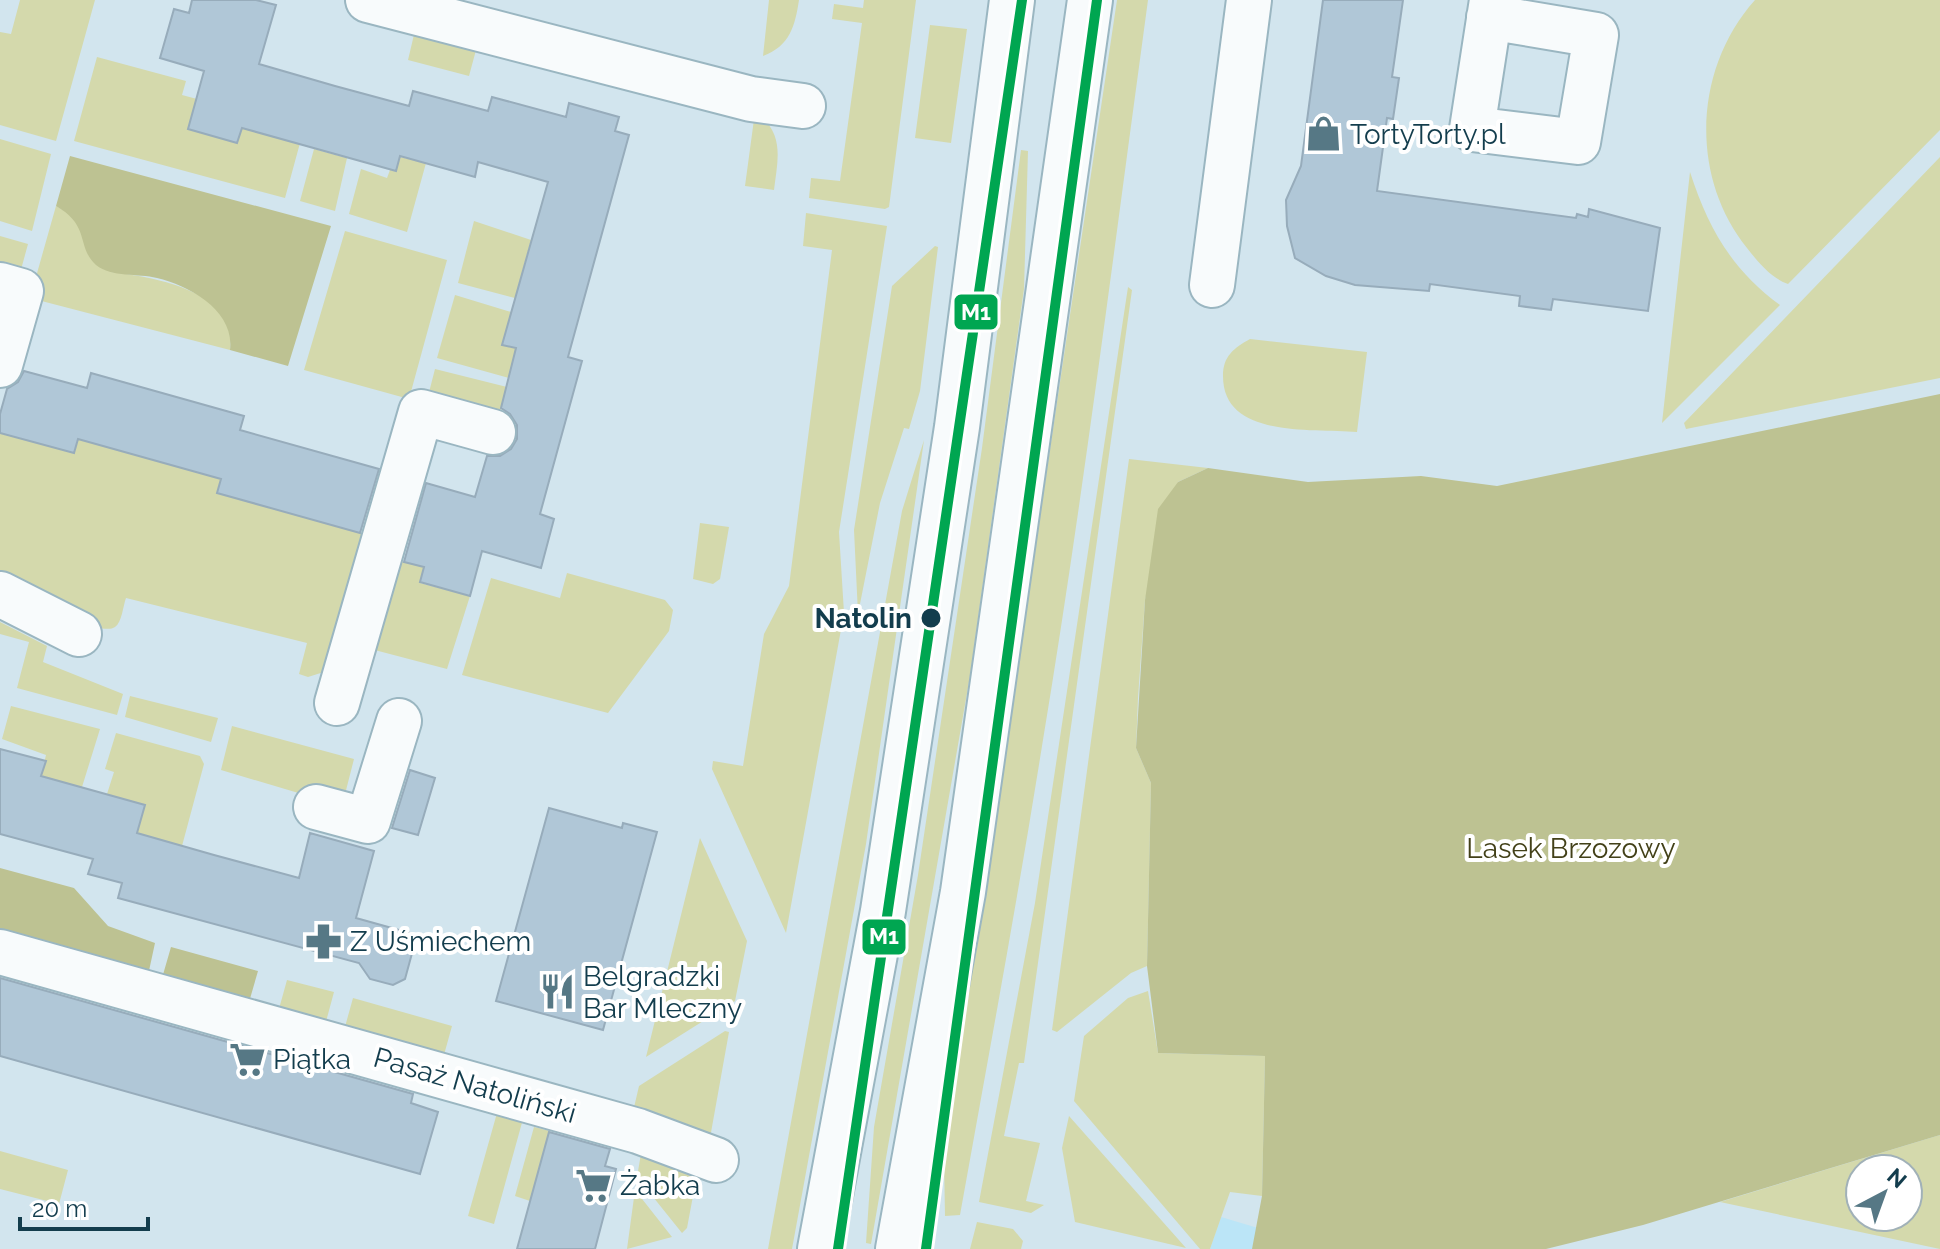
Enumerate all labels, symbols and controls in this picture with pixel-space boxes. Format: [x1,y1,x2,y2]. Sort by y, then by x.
shop icon: TortyTorty.pl [1305,115,1343,153]
place label: TortyTorty.pl [1350,118,1506,151]
line badge: M1 [953,293,999,331]
text: M1 [961,299,991,325]
place label: Natolin [814,602,912,635]
marker: Natolin [919,606,943,630]
park label: Lasek Brzozowy [1466,832,1676,865]
line badge: M1 [861,918,907,956]
pharmacy icon: Z Uśmiechem [305,922,343,960]
text: M1 [869,923,899,949]
place label: Z Uśmiechem [350,925,531,958]
place label: Belgradzki Bar Mleczny [583,960,742,1025]
restaurant icon: Belgradzki Bar Mleczny [538,973,576,1011]
supermarket icon: Piątka [228,1040,266,1078]
street label: Pasaż Natoliński [370,1041,580,1130]
place label: Piątka [273,1043,351,1076]
north arrow [1844,1153,1924,1233]
text: N [1882,1163,1912,1193]
supermarket icon: Żabka [575,1166,613,1204]
place label: Żabka [620,1169,700,1202]
scale bar [20,1181,148,1231]
text: 20 m [32,1194,87,1223]

